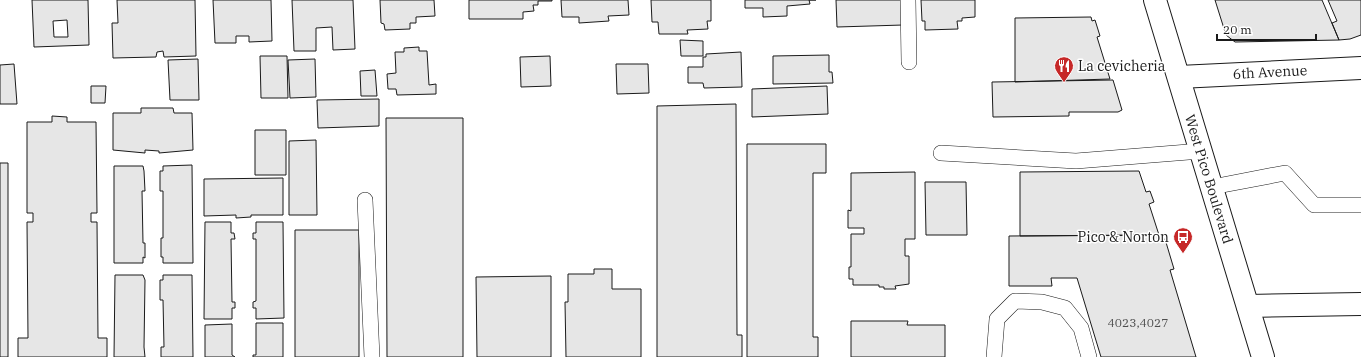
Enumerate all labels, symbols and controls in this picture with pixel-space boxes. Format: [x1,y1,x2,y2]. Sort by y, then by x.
scale bar [1217,16,1316,42]
text: 20 m [1223,22,1252,37]
restaurant icon: La cevicheria [1053,55,1075,83]
place label: La cevicheria [1078,57,1166,75]
street label: 6th Avenue [1232,61,1308,83]
street label: West Pico Boulevard [1181,112,1237,246]
bus stop icon: Pico & Norton [1172,226,1194,254]
place label: Pico & Norton [1078,228,1169,246]
house number: 4023,4027 [1108,315,1168,330]

